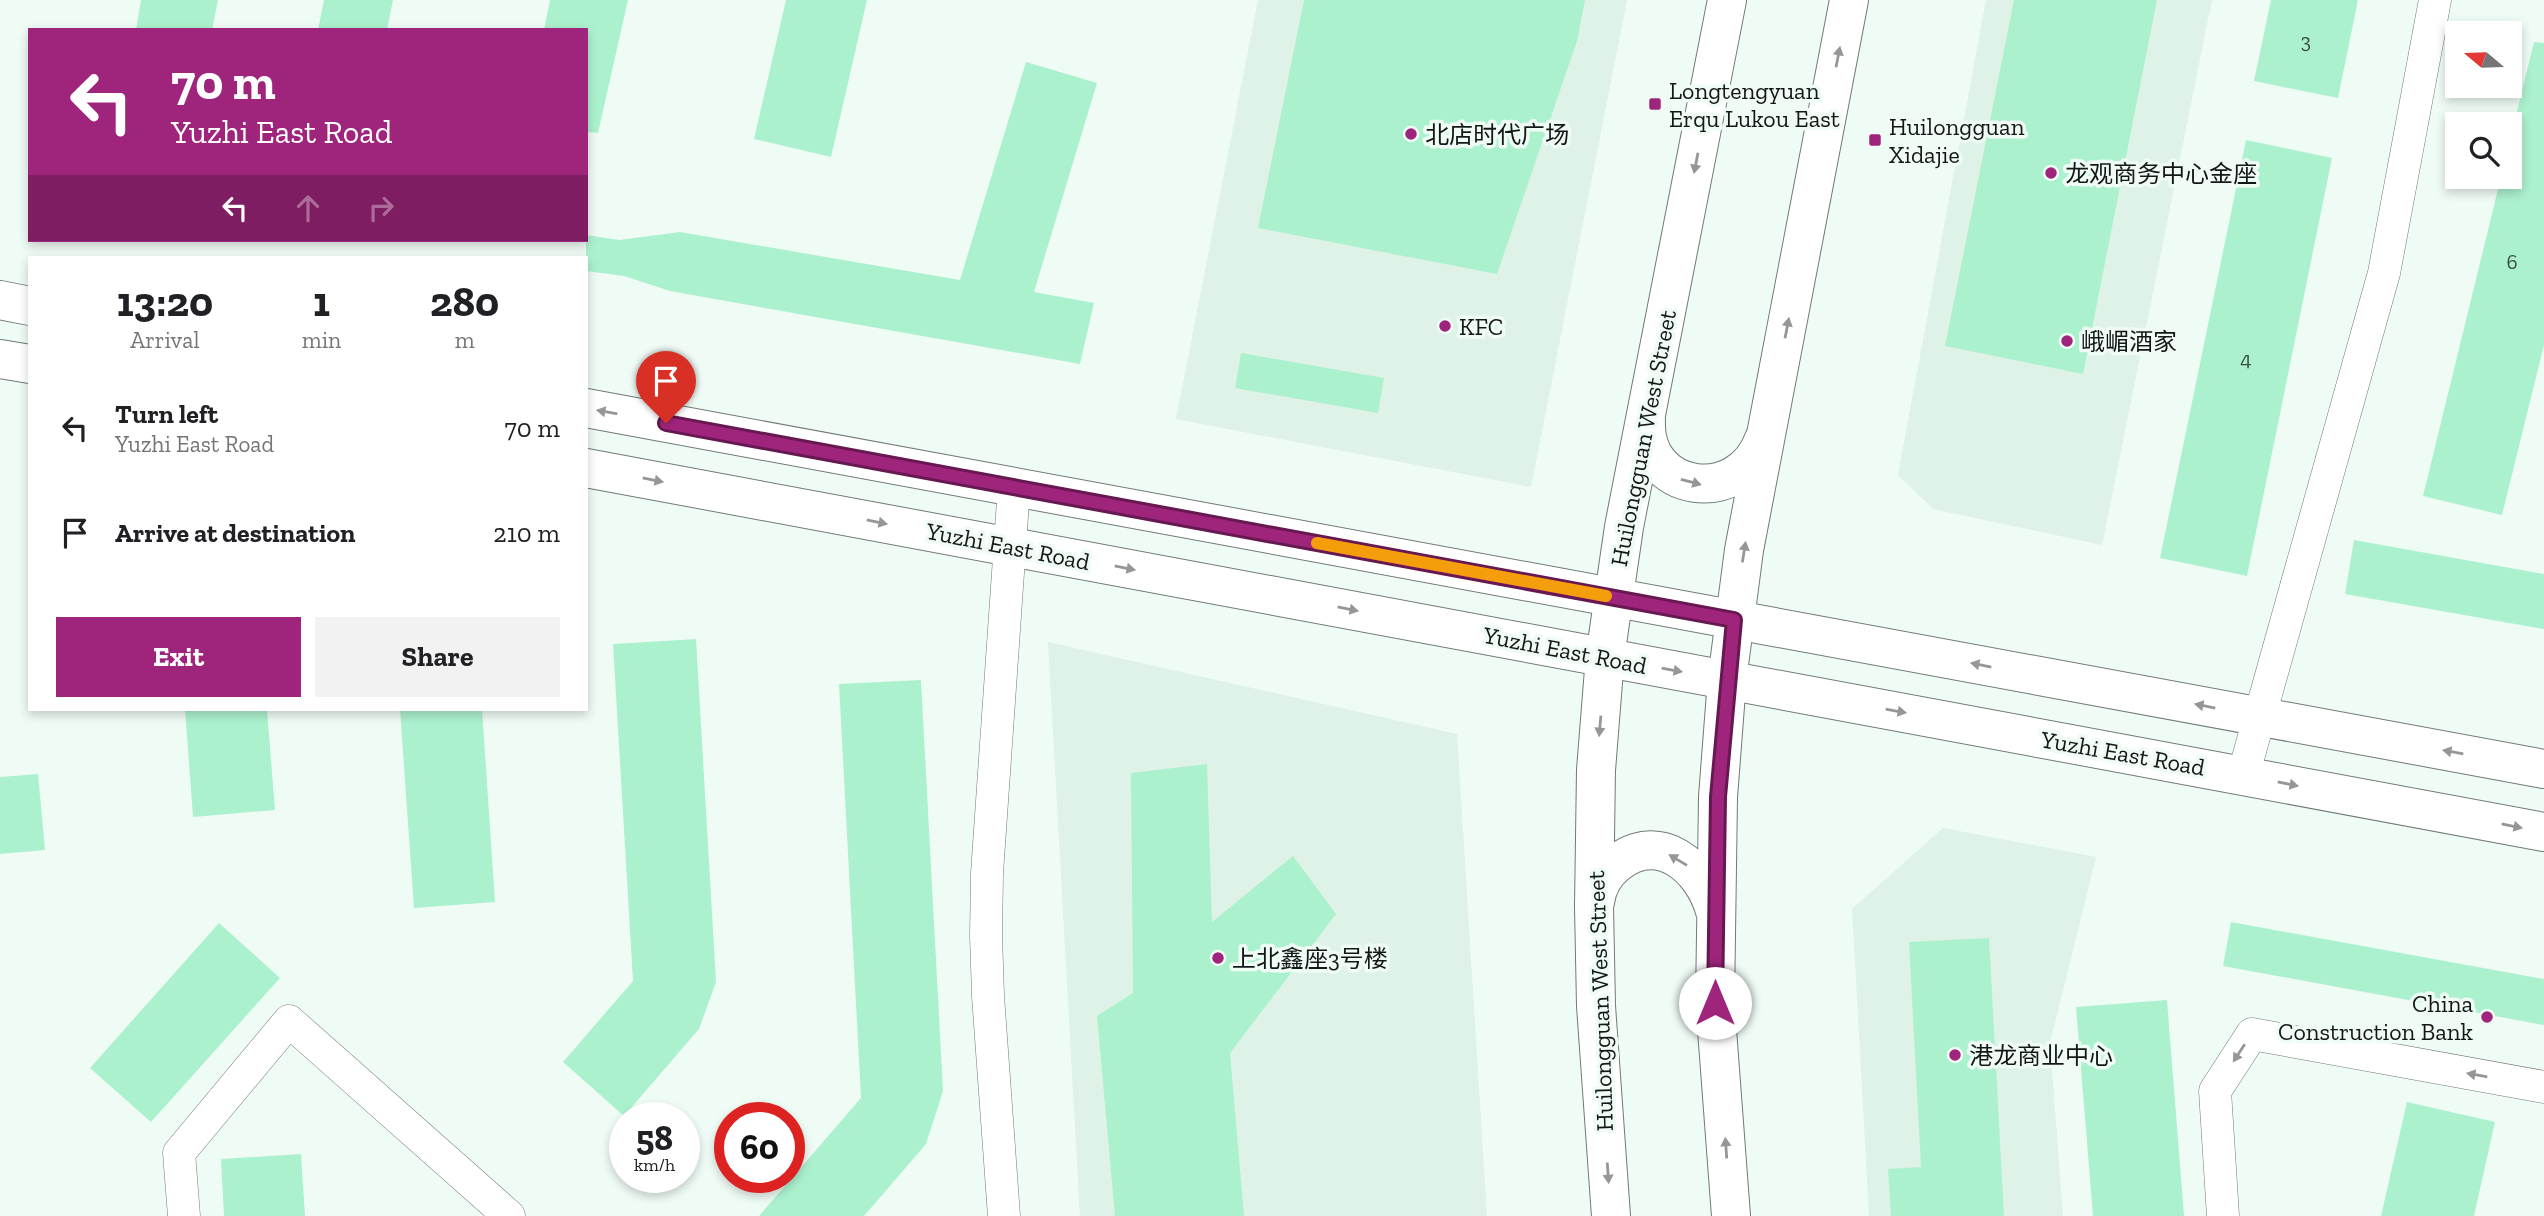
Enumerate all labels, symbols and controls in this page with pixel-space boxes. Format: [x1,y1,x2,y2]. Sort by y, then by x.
north arrow [2445,21,2522,98]
map controls [2445,21,2522,189]
house number: 3 [2301,28,2311,53]
one-way arrow [1833,46,1844,68]
text: 70 m [171,53,276,112]
icon: left [56,56,147,147]
place label: Longtengyuan Erqu Lukou East [1669,76,1840,133]
marker: Longtengyuan Erqu Lukou East [1647,96,1663,112]
place label: Huilongguan Xidajie [1889,112,2025,169]
button: search [2445,112,2522,189]
text: Yuzhi East Road [171,113,392,151]
place label: 北店时代广场 [1425,120,1569,149]
marker: 北店时代广场 [1403,126,1419,142]
marker: Huilongguan Xidajie [1867,132,1883,148]
one-way arrow [1690,152,1701,174]
place label: 龙观商务中心金座 [2065,159,2257,188]
marker: 龙观商务中心金座 [2043,165,2059,181]
icon: left [216,189,254,227]
icon: ahead [289,189,327,227]
icon: right [362,189,400,227]
house number: 6 [2506,249,2518,274]
text: 13:20 [117,276,213,327]
text: 1 [313,276,330,327]
text: 280 [430,276,499,327]
street label: Huilongguan West Street [1604,307,1682,569]
place label: KFC [1459,312,1503,341]
one-way arrow [1781,317,1792,339]
marker: KFC [1437,318,1453,334]
text: Arrival [130,326,200,354]
text: min [302,326,341,354]
text: m [455,326,475,354]
place label: 峨嵋酒家 [2081,327,2177,356]
marker: 峨嵋酒家 [2059,333,2075,349]
house number: 4 [2240,346,2252,371]
pin [636,351,696,423]
icon: arrive [647,362,685,400]
text: Turn left [115,398,218,430]
one-way arrow [595,406,617,417]
icon: left [56,409,94,447]
text: 70 m [504,412,560,444]
text: Yuzhi East Road [115,430,274,458]
one-way arrow [642,475,664,486]
one-way arrow [1681,477,1702,487]
icon: arrive [56,514,94,552]
one-way arrow [866,516,888,527]
street label: Yuzhi East Road [923,516,1092,576]
text: Arrive at destination [115,517,355,549]
text: 210 m [493,517,560,549]
one-way arrow [1739,541,1750,563]
one-way arrow [1114,562,1136,573]
one-way arrow [1338,604,1360,615]
button: Exit [56,617,301,697]
button: Share [315,617,560,697]
street label: Yuzhi East Road [1480,620,1649,680]
one-way arrow [1970,659,1992,670]
one-way arrow [1661,665,1683,676]
one-way arrow [2194,700,2216,711]
one-way arrow [1885,706,1907,717]
one-way arrow [1594,715,1605,737]
street label: Yuzhi East Road [2038,724,2207,782]
one-way arrow [2442,746,2464,757]
one-way arrow [2277,779,2299,790]
one-way arrow [2501,820,2523,831]
one-way arrow [1668,853,1687,866]
street label: Huilongguan West Street [1581,870,1619,1132]
place label: 上北鑫座3号楼 [1232,944,1388,973]
marker: 上北鑫座3号楼 [1210,950,1226,966]
position arrow [1678,966,1752,1040]
place label: China Construction Bank [2278,989,2474,1046]
marker: China Construction Bank [2479,1009,2495,1025]
place label: 港龙商业中心 [1969,1041,2113,1070]
one-way arrow [2233,1044,2246,1063]
marker: 港龙商业中心 [1947,1047,1963,1063]
one-way arrow [2466,1069,2488,1080]
speed limit sign: 60 [714,1102,805,1193]
text: 58 [636,1117,673,1159]
one-way arrow [1720,1137,1731,1159]
text: km/h [634,1154,675,1176]
one-way arrow [1603,1162,1614,1184]

